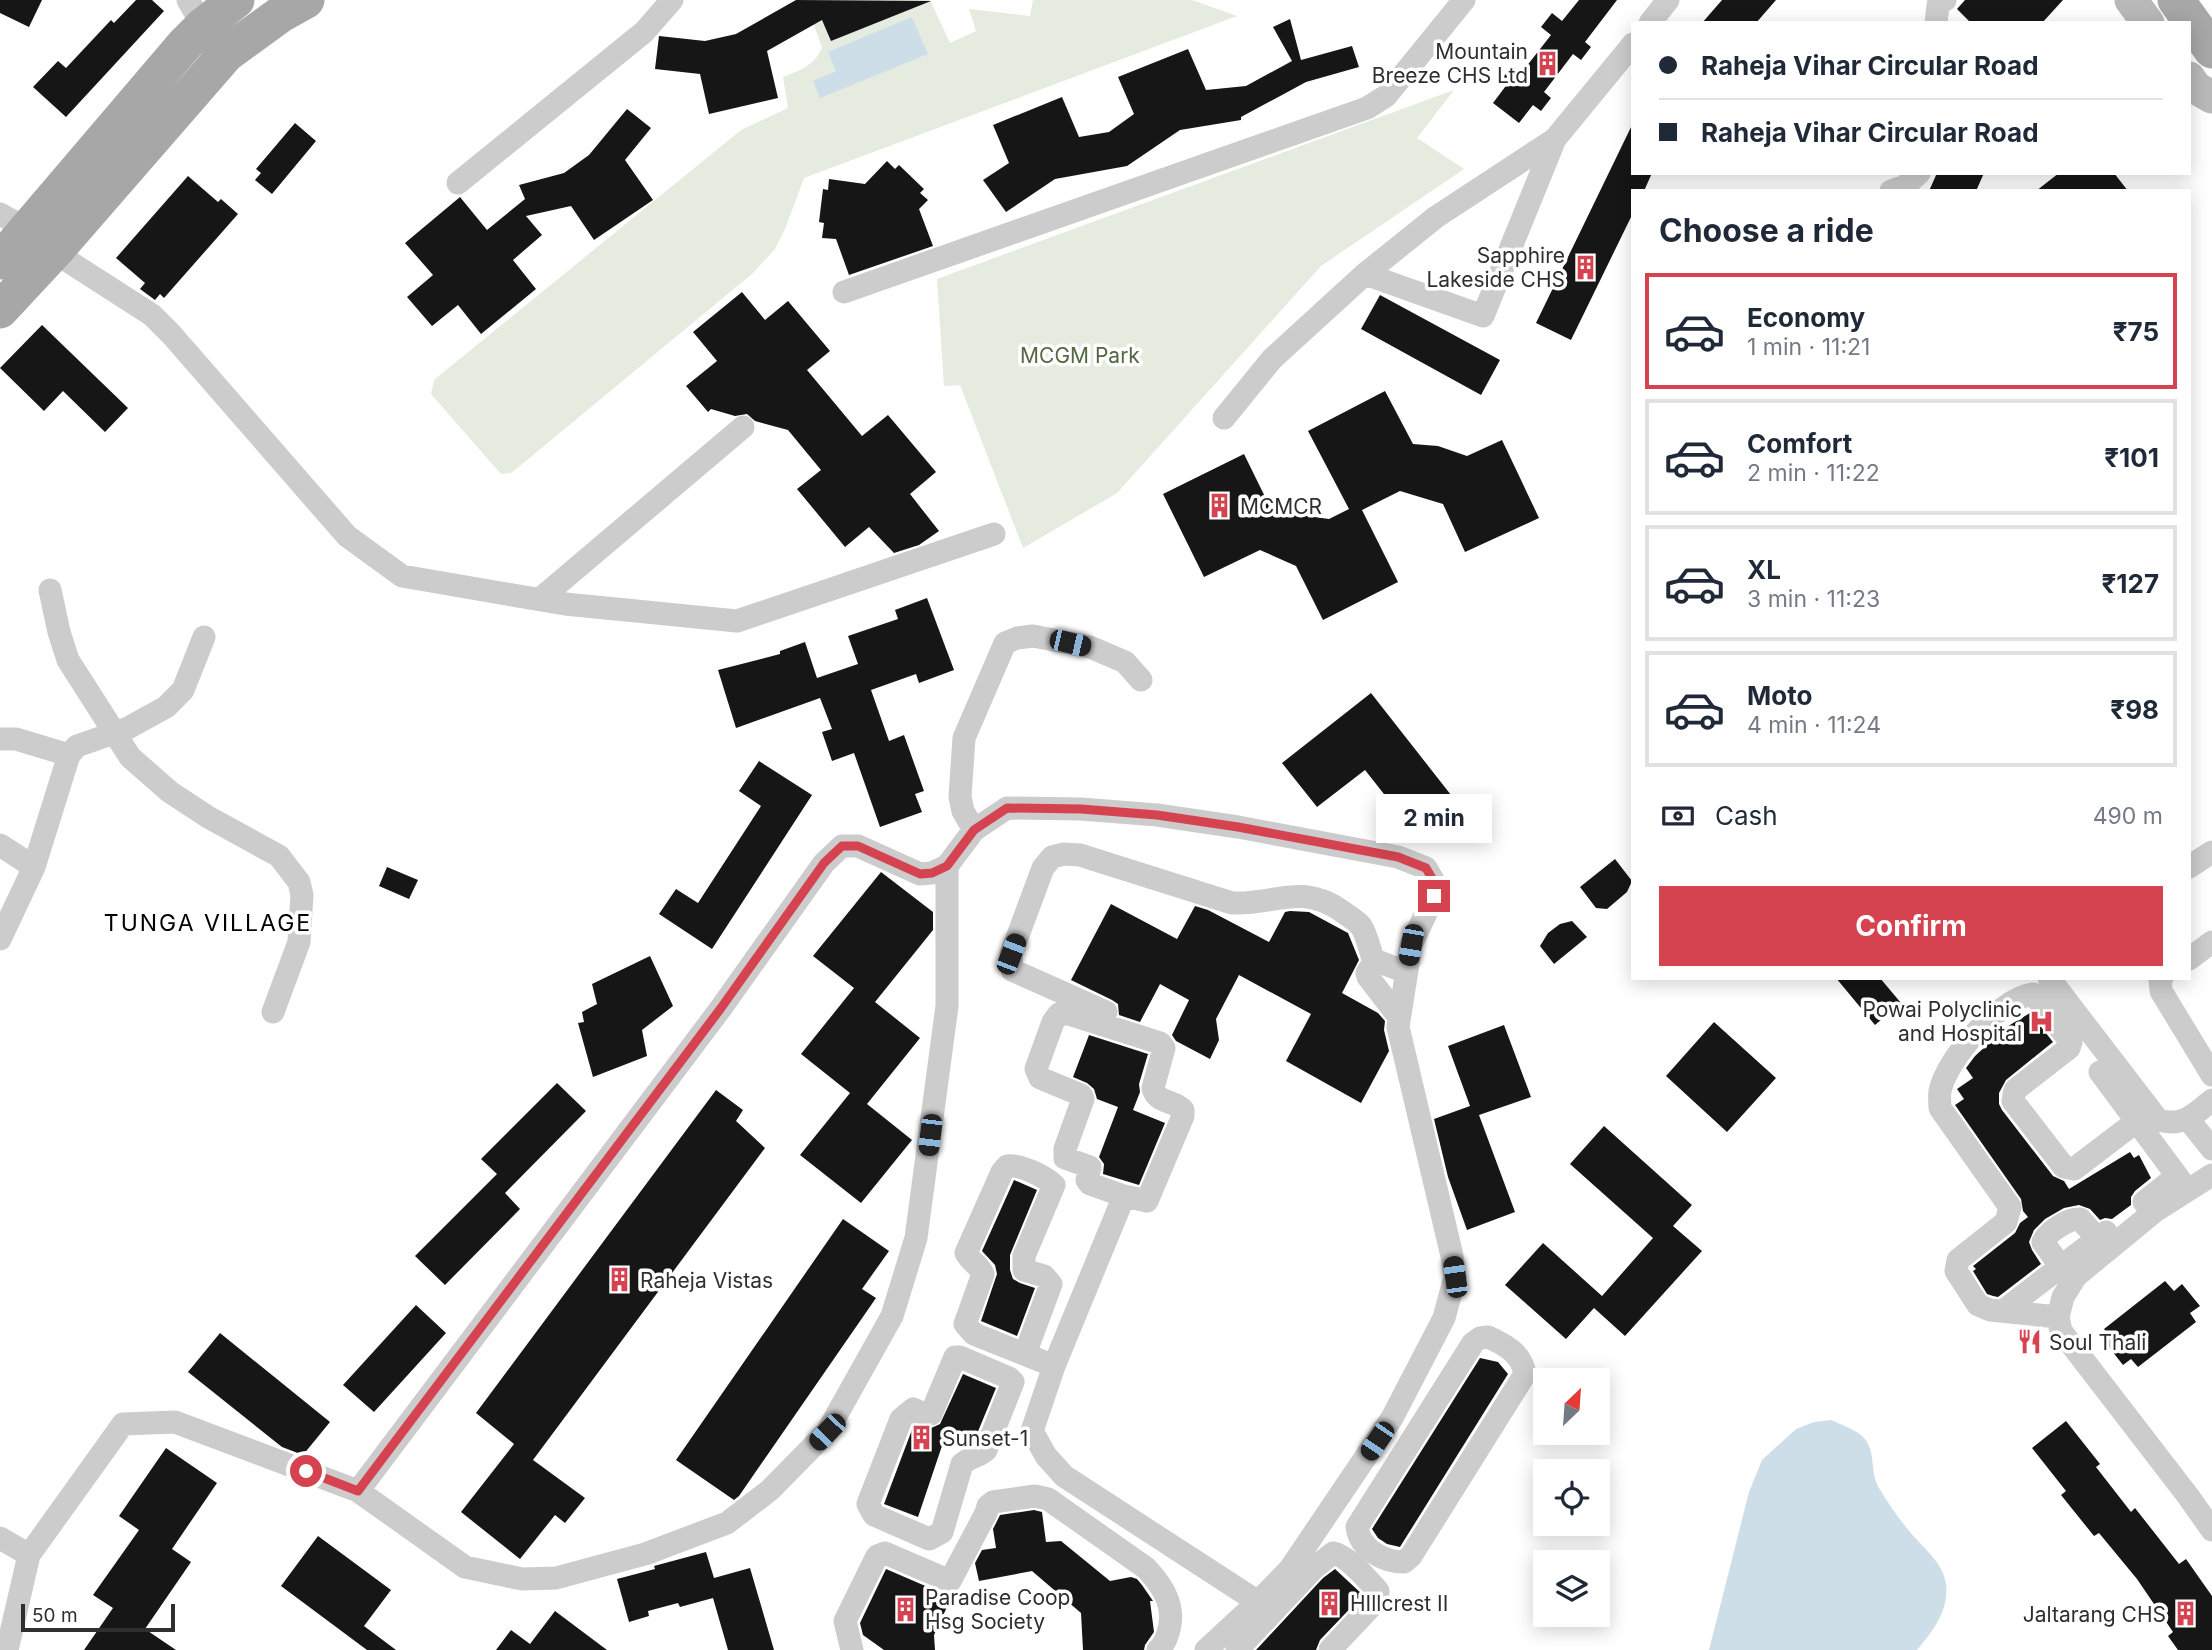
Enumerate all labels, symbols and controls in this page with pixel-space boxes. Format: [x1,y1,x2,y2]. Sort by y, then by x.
place label: Mountain Breeze CHS Ltd [1372,39,1528,88]
building icon: Mountain Breeze CHS Ltd [1534,49,1562,77]
text: Raheja Vihar Circular Road [1701,50,2039,81]
text: Raheja Vihar Circular Road [1701,117,2039,148]
text: Choose a ride [1659,211,1874,250]
place label: Sapphire Lakeside CHS [1426,243,1565,292]
building icon: Sapphire Lakeside CHS [1571,253,1599,281]
icon: car [1663,300,1726,363]
text: Economy [1747,302,1865,333]
text: ₹75 [2113,316,2159,347]
text: 1 min · 11:21 [1747,333,1870,361]
park label: MCGM Park [1020,343,1140,368]
icon: car [1663,426,1726,489]
text: Comfort [1747,428,1852,459]
text: ₹101 [2104,442,2159,473]
text: 2 min · 11:22 [1747,459,1880,487]
building icon: MCMCR [1206,492,1234,520]
place label: MCMCR [1240,494,1322,519]
icon: car [1663,552,1726,615]
text: XL [1747,554,1781,585]
text: ₹127 [2101,568,2159,599]
text: 3 min · 11:23 [1747,585,1880,613]
car [1048,628,1093,658]
icon: car [1663,678,1726,741]
text: Moto [1747,680,1812,711]
text: ₹98 [2110,694,2159,725]
text: 4 min · 11:24 [1747,711,1881,739]
callout: 2 min [1376,794,1492,844]
icon: cash [1659,797,1697,835]
text: Cash [1715,800,1778,831]
text: 490 m [2093,802,2163,830]
text: 2 min [1403,804,1465,832]
route end [1418,880,1450,912]
button: Confirm [1659,886,2163,966]
district label: TUNGA VILLAGE [104,909,312,937]
car [1398,922,1425,968]
car [994,931,1029,977]
place label: Powai Polyclinic and Hospital [1862,997,2022,1046]
hospital icon: Powai Polyclinic and Hospital [2028,1007,2056,1035]
car [918,1113,943,1157]
car [1442,1255,1469,1299]
building icon: Raheja Vistas [606,1266,634,1294]
place label: Raheja Vistas [640,1268,773,1293]
restaurant icon: Soul Thali [2015,1328,2043,1356]
place label: Soul Thali [2049,1330,2146,1355]
north arrow [1533,1368,1610,1446]
map controls [1533,1368,1610,1627]
car [805,1410,850,1454]
car [1357,1418,1398,1464]
building icon: Sunset-1 [908,1424,936,1452]
place label: Sunset-1 [942,1426,1028,1451]
route start [290,1455,322,1487]
button: locate [1533,1459,1610,1536]
button: layers [1533,1550,1610,1627]
place label: Paradise Coop Hsg Society [925,1585,1070,1634]
building icon: HIllcrest II [1316,1589,1344,1617]
place label: HIllcrest II [1350,1591,1448,1616]
building icon: Paradise Coop Hsg Society [891,1595,919,1623]
building icon: Jaltarang CHS [2172,1600,2200,1628]
scale bar [21,1601,175,1633]
place label: Jaltarang CHS [2023,1602,2166,1627]
text: 50 m [32,1604,78,1627]

